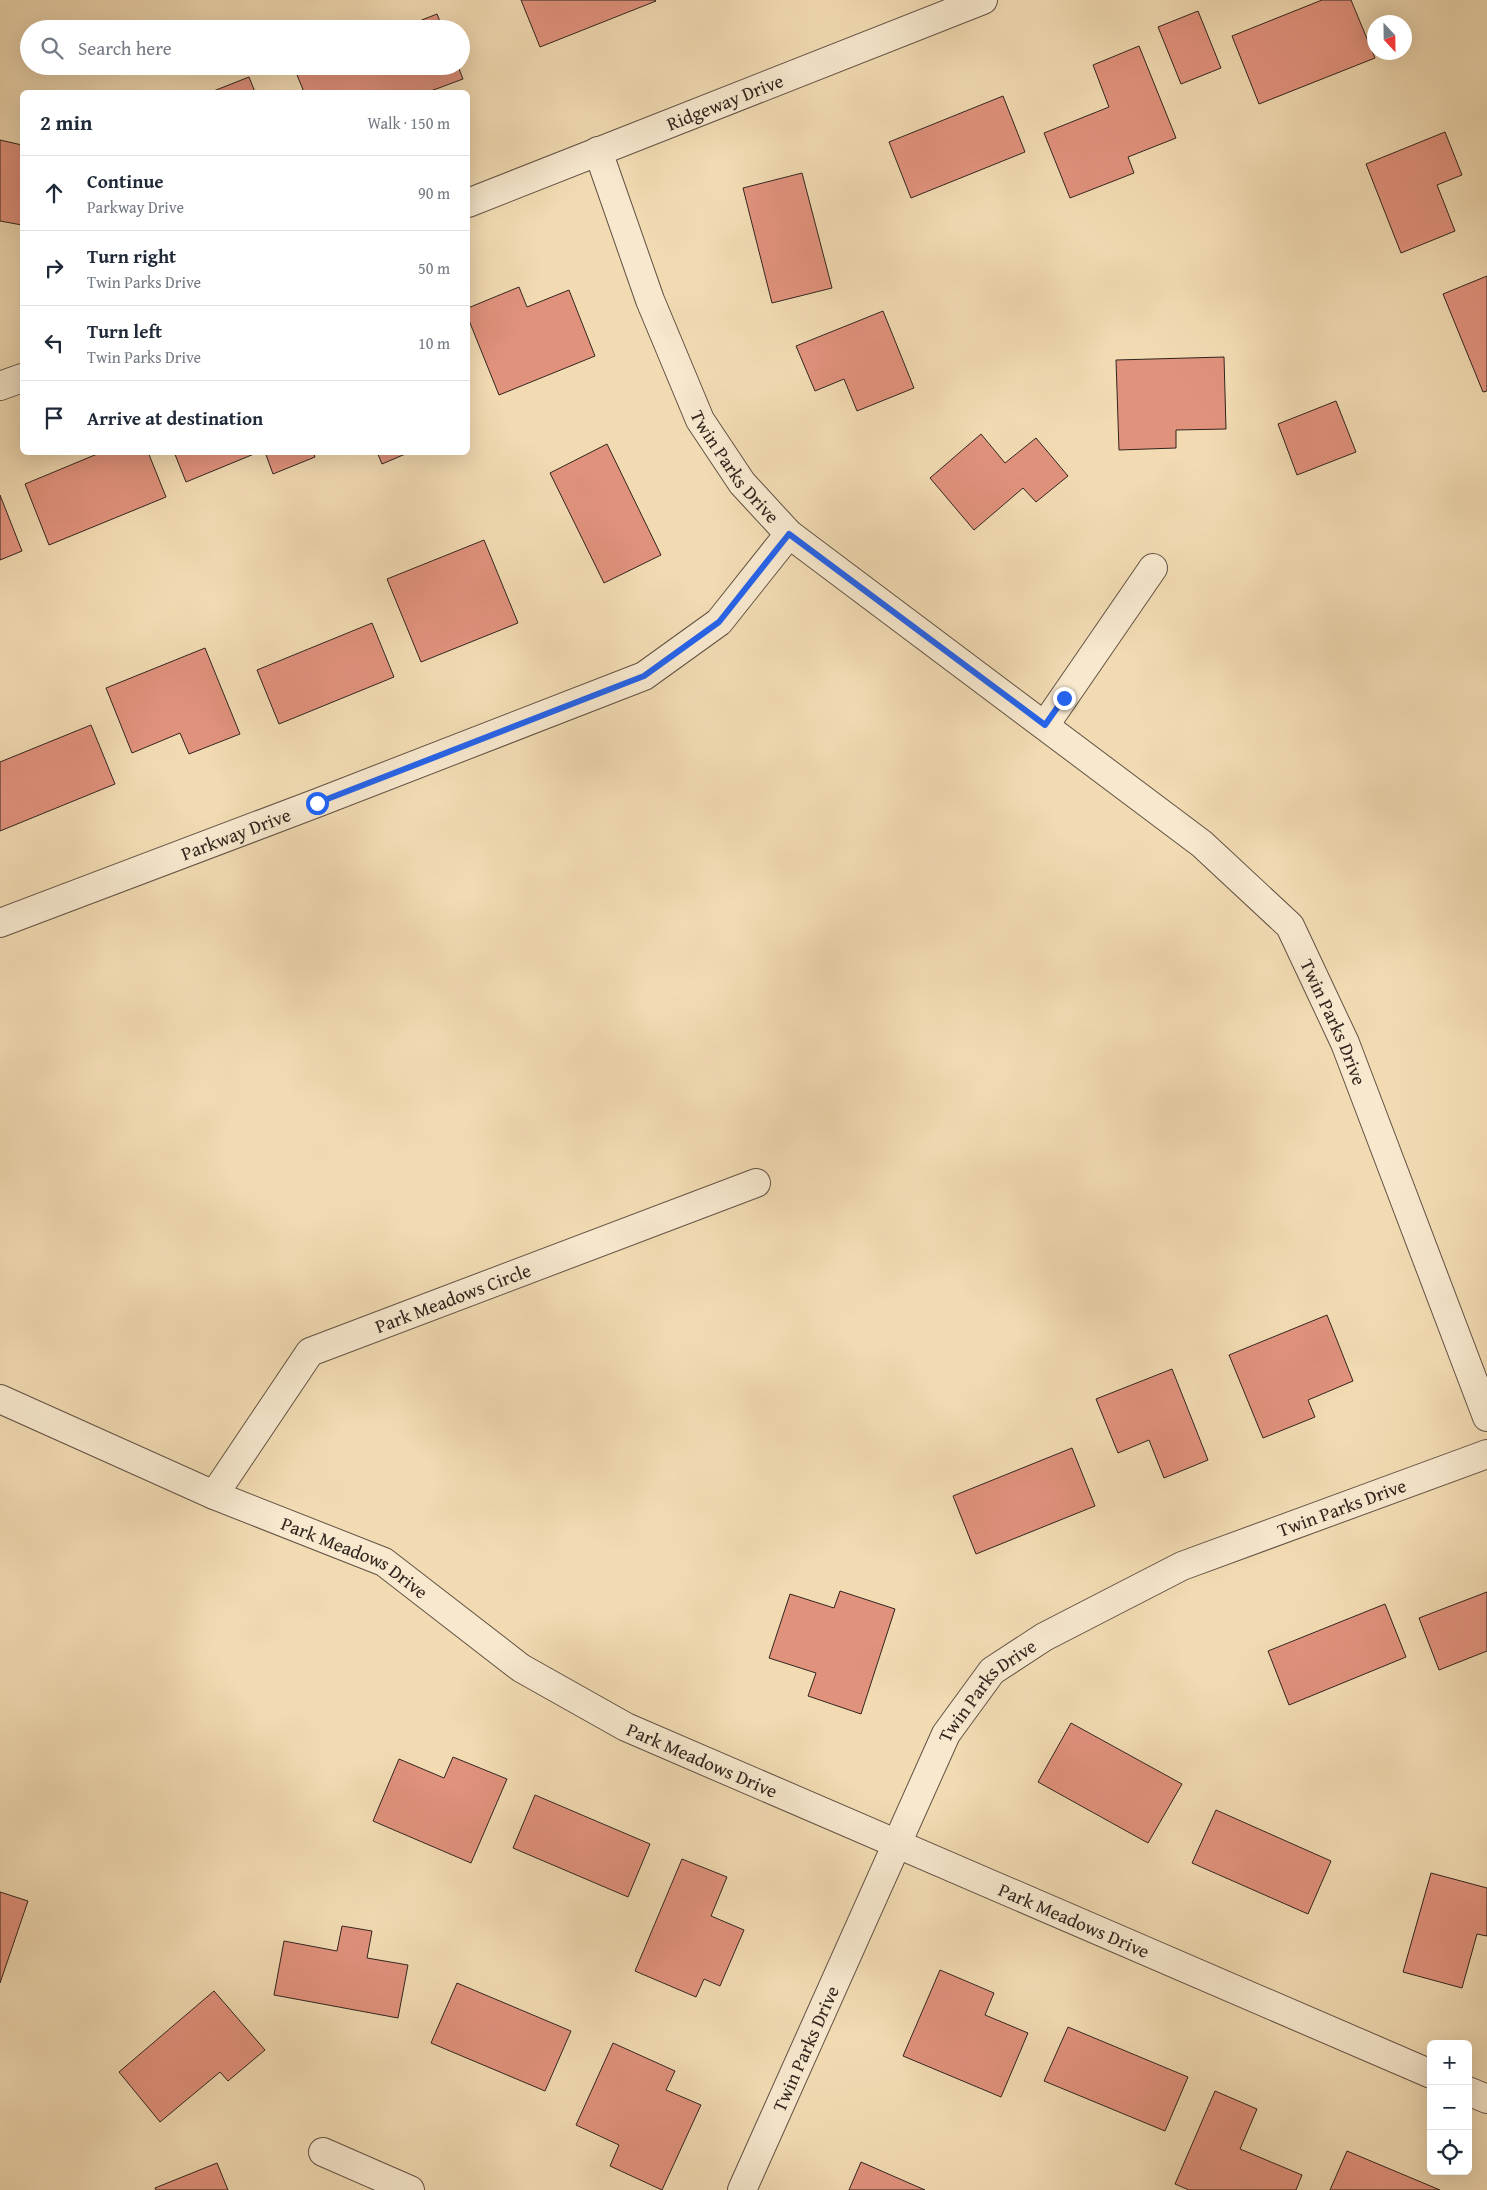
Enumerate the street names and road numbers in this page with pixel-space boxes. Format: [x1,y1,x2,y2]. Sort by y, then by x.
street label: Ridgeway Drive [662,66,787,137]
street label: Twin Parks Drive [683,406,786,529]
street label: Parkway Drive [177,800,295,867]
street label: Twin Parks Drive [1293,954,1374,1089]
street label: Park Meadows Circle [371,1256,535,1340]
street label: Twin Parks Drive [1273,1471,1410,1544]
street label: Park Meadows Drive [277,1509,434,1605]
street label: Twin Parks Drive [930,1632,1042,1746]
street label: Park Meadows Drive [622,1715,782,1805]
street label: Park Meadows Drive [994,1875,1154,1965]
street label: Twin Parks Drive [765,1981,846,2116]

